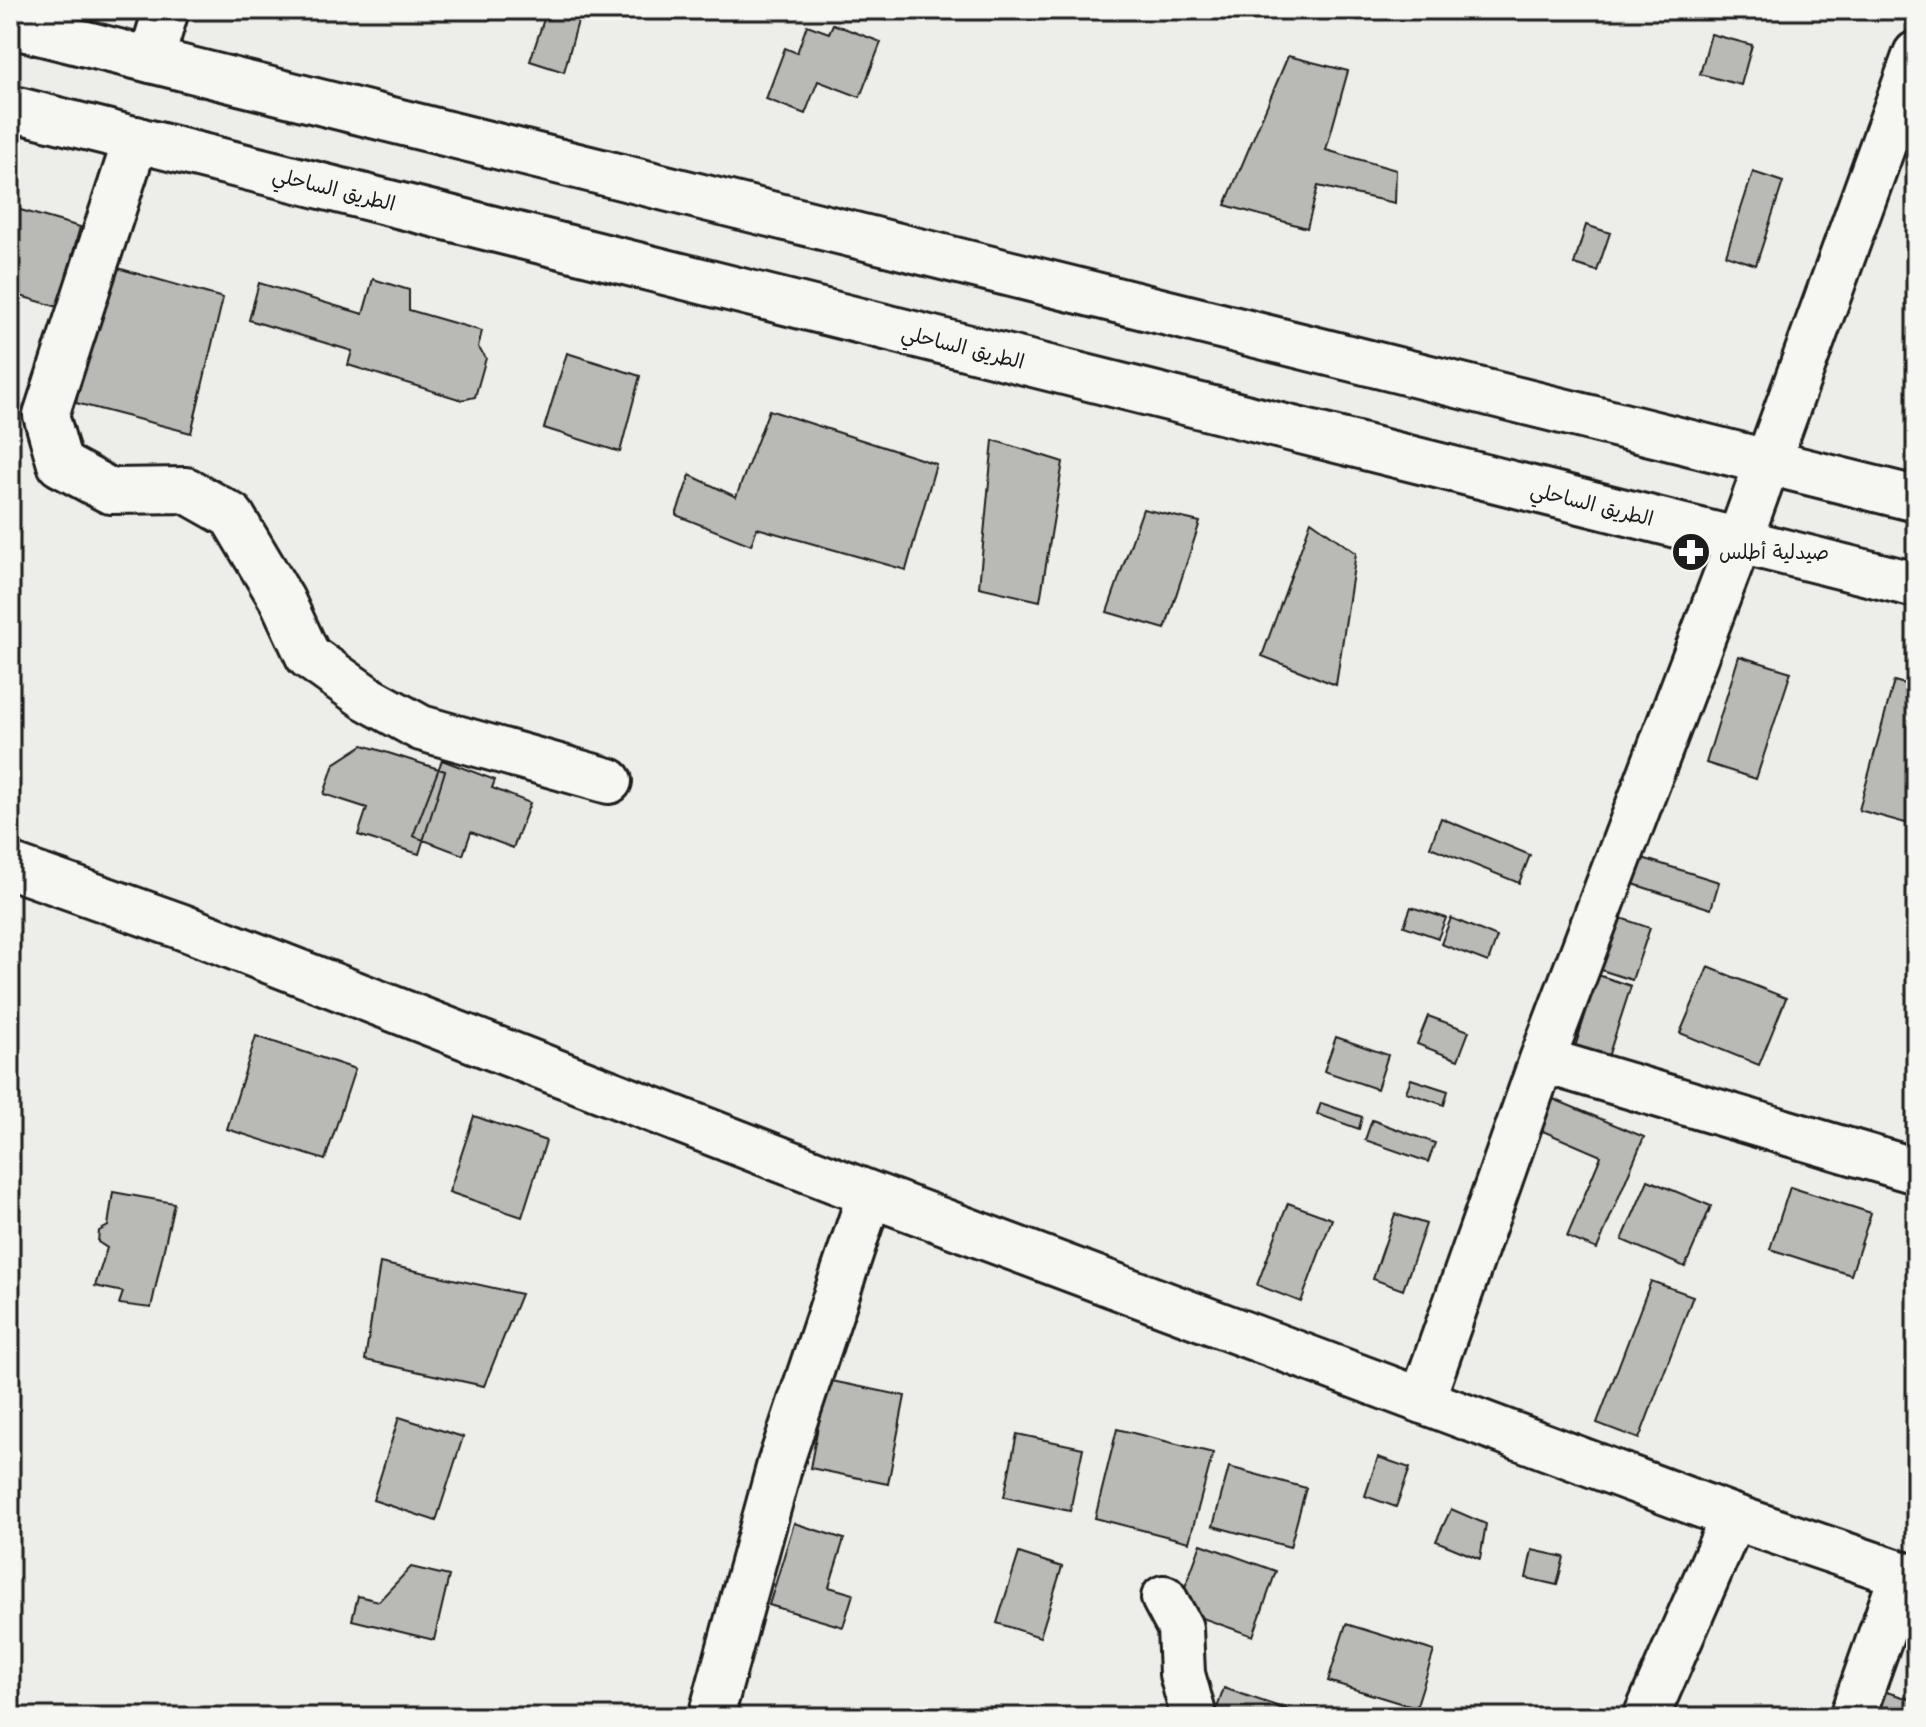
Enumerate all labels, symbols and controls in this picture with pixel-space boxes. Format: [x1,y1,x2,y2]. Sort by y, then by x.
street label: الطريق الساحلي [269,161,398,222]
street label: الطريق الساحلي [898,319,1027,380]
street label: الطريق الساحلي [1527,476,1656,537]
pharmacy icon: صيدلية أطلس [1670,531,1712,573]
place label: صيدلية أطلس [1719,539,1829,565]

